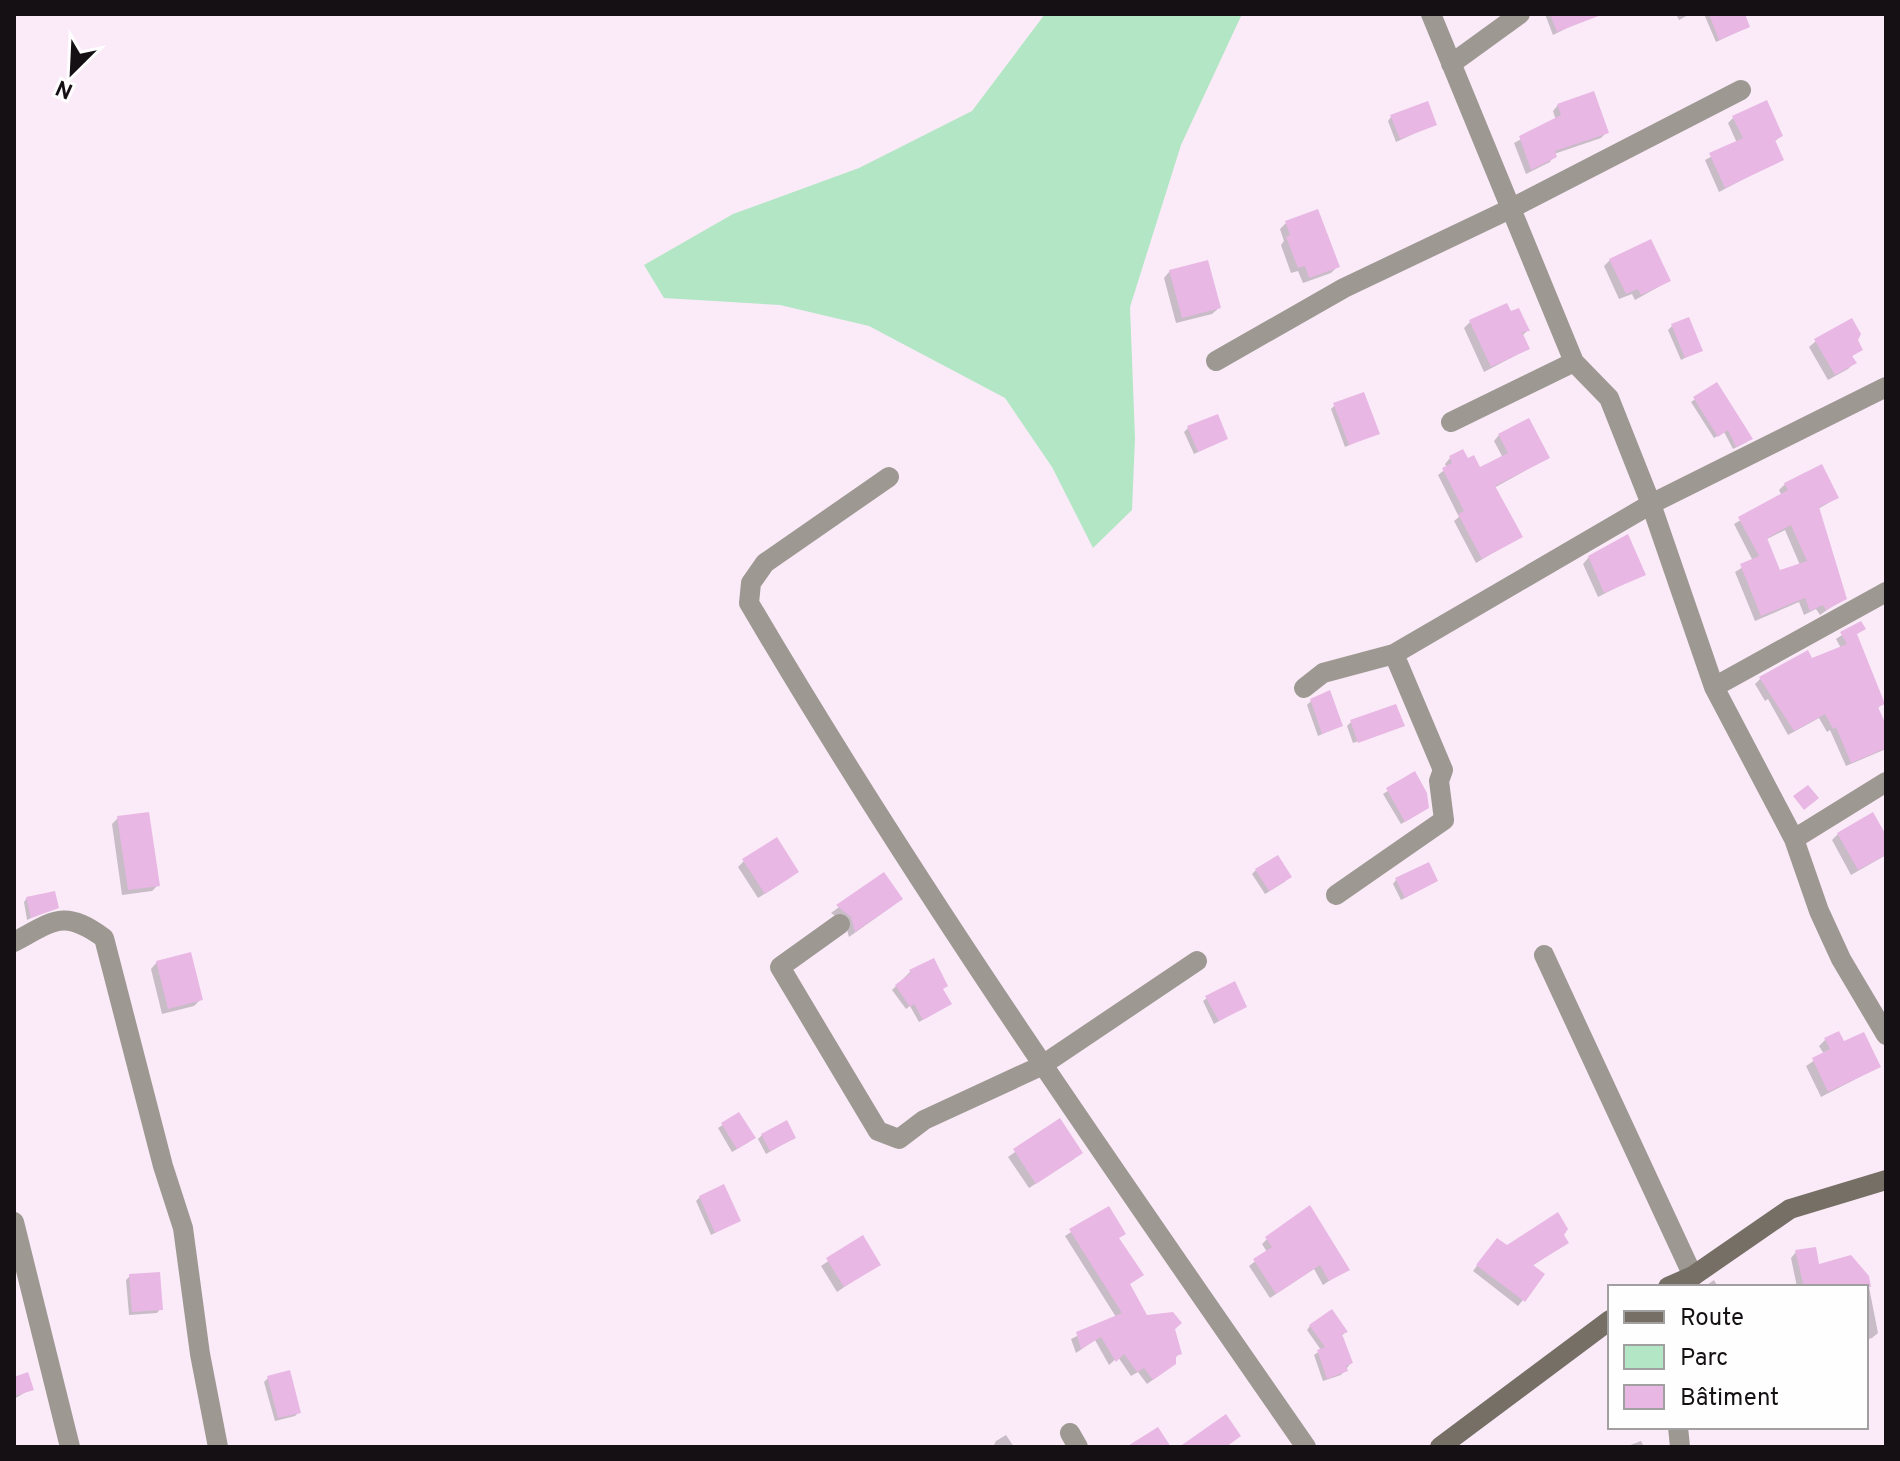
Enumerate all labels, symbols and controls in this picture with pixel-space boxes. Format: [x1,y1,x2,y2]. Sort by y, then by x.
north arrow [32,32,112,112]
text: N [52,72,78,104]
legend [1608,1285,1868,1429]
text: Route [1680,1304,1744,1334]
text: Parc [1680,1344,1728,1374]
text: Bâtiment [1680,1384,1779,1414]

